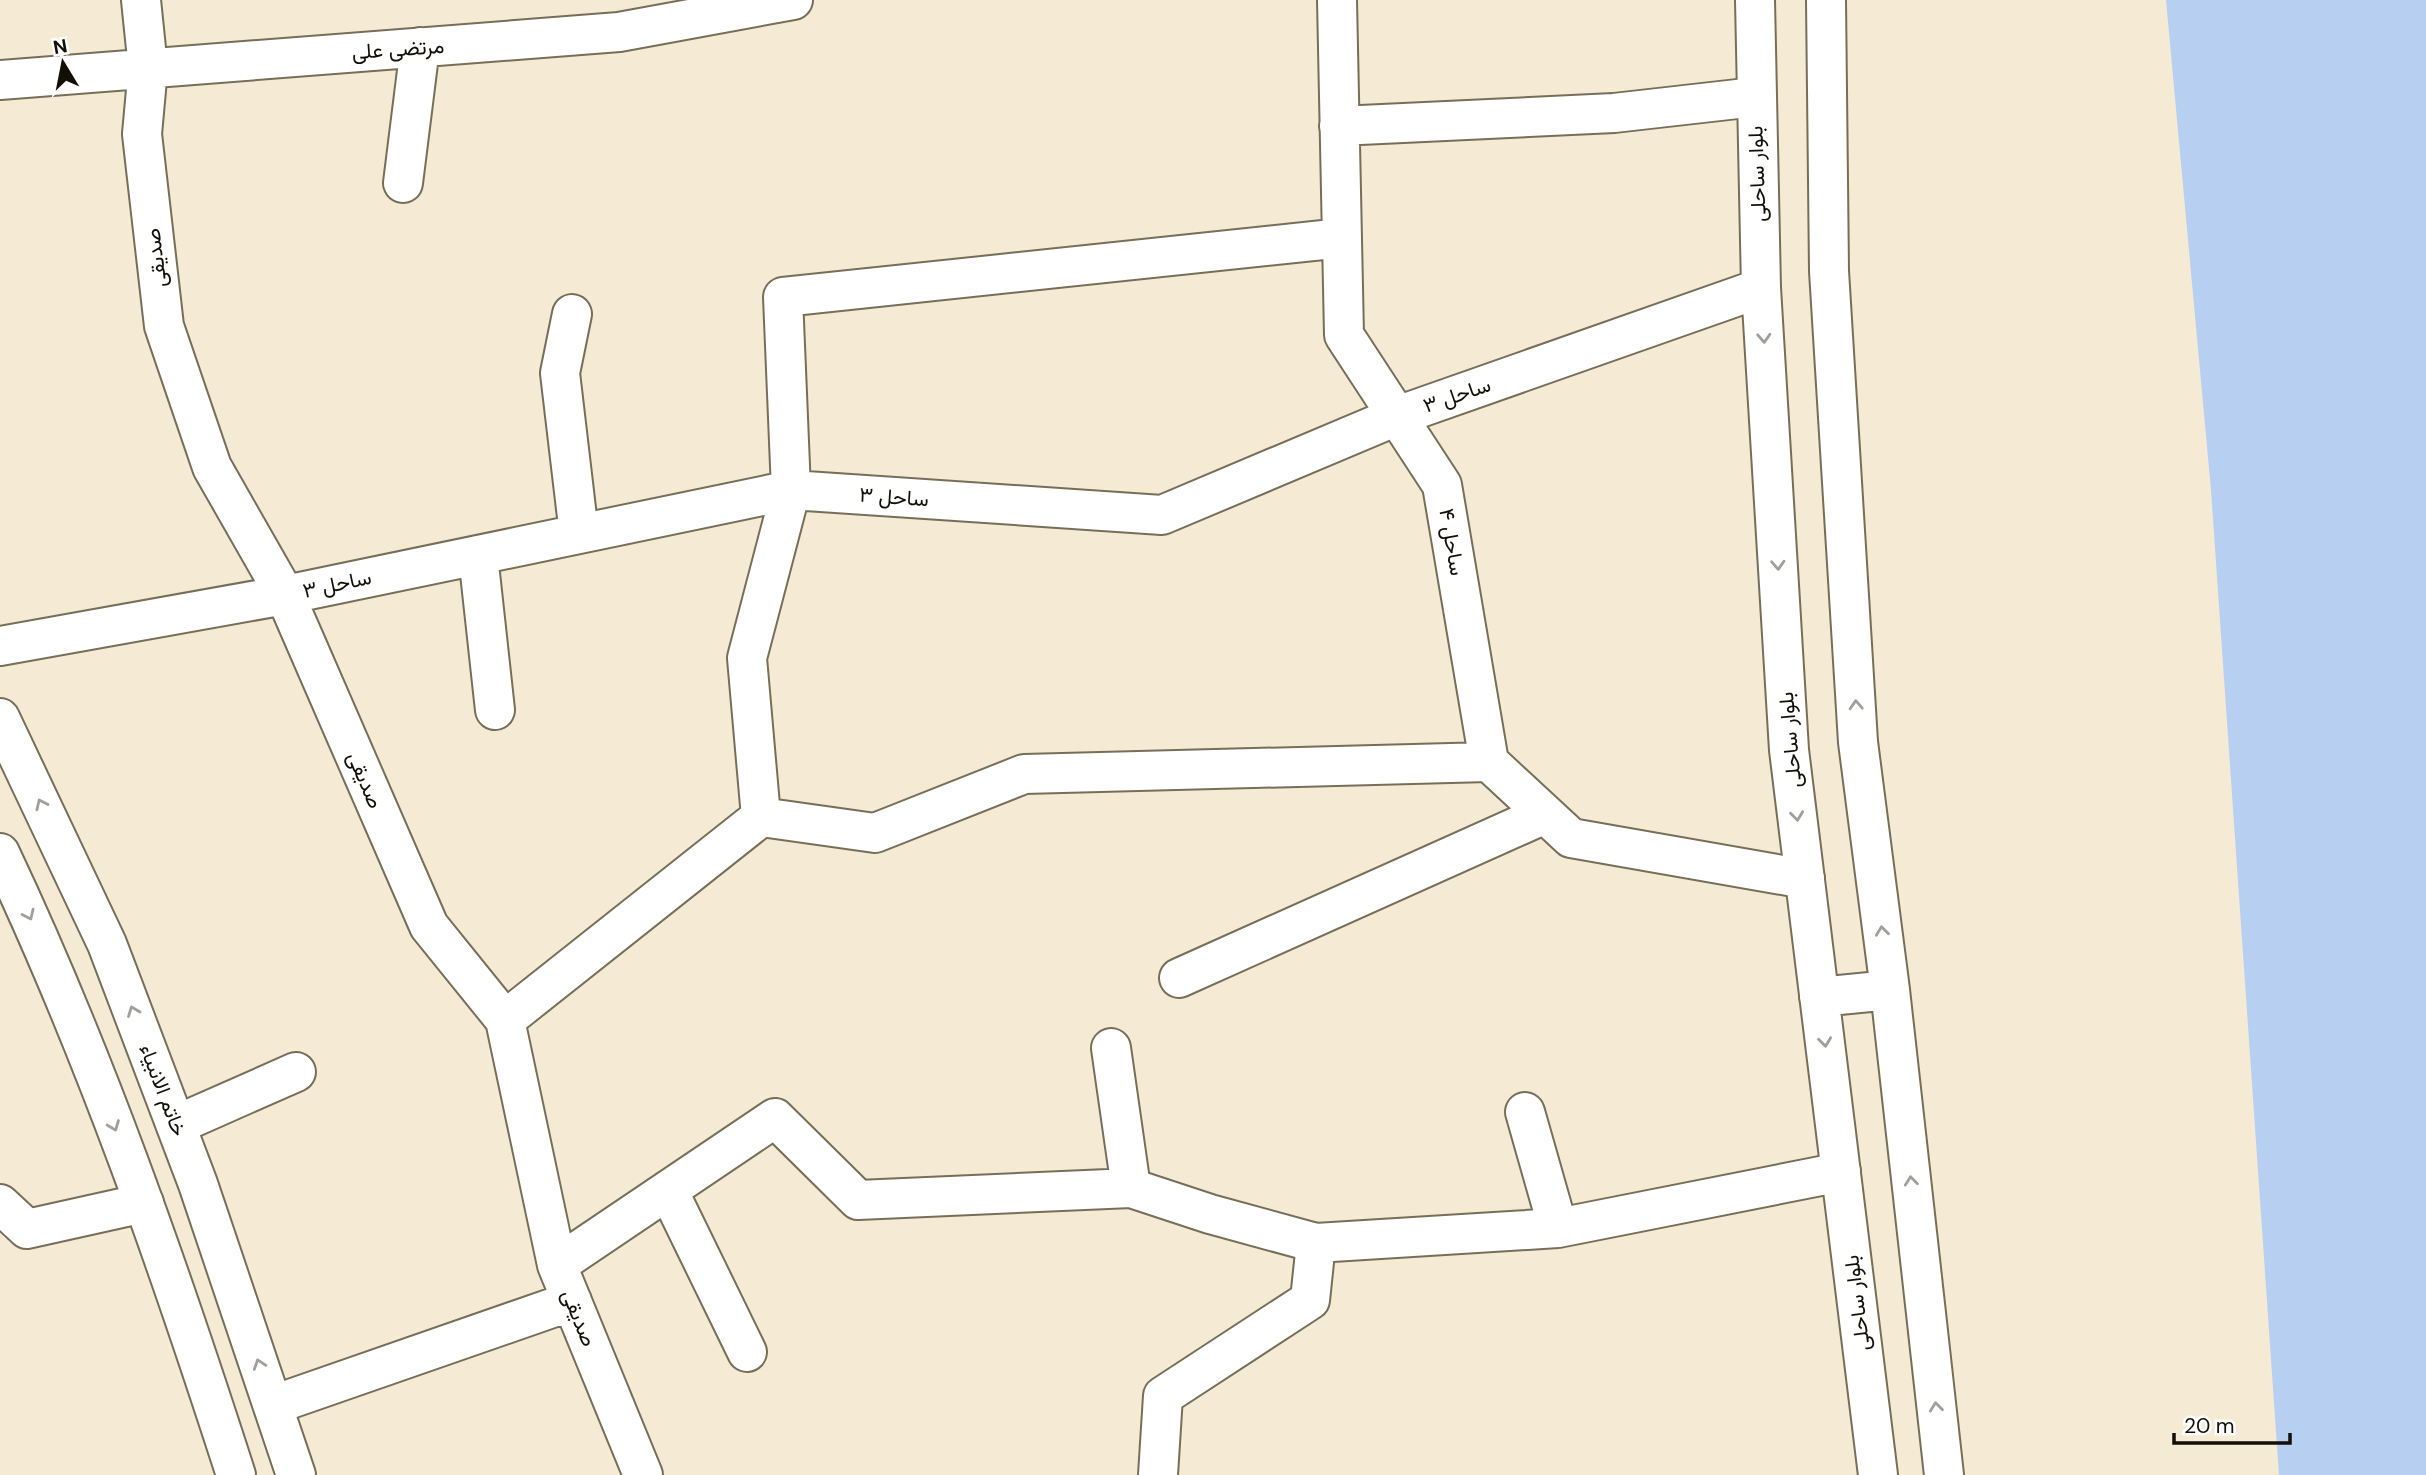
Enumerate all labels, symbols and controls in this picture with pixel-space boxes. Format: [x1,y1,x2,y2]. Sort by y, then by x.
north arrow [28,28,98,98]
street label: مرتضی علی [351,32,445,66]
text: N [51,33,69,60]
street label: بلوار ساحلی [1741,125,1773,223]
street label: صدیقی [138,227,174,289]
one-way arrow [1756,332,1771,343]
street label: ساحل ۳ [1420,370,1494,420]
street label: ساحل ۳ [858,481,930,513]
street label: ساحل ۴ [1432,506,1472,578]
one-way arrow [1770,559,1785,570]
street label: ساحل ۳ [300,563,374,605]
street label: بلوار ساحلی [1772,691,1808,789]
one-way arrow [1848,699,1863,710]
street label: صدیقی [341,747,389,813]
one-way arrow [35,798,49,811]
one-way arrow [1790,810,1805,822]
one-way arrow [21,908,35,920]
one-way arrow [1875,925,1890,937]
one-way arrow [127,1006,141,1018]
one-way arrow [1817,1036,1832,1047]
street label: خاتم الانبیاء [133,1040,193,1140]
one-way arrow [106,1119,120,1131]
one-way arrow [1904,1175,1919,1186]
street label: بلوار ساحلی [1837,1254,1877,1352]
street label: صدیقی [555,1285,603,1351]
one-way arrow [253,1358,267,1370]
one-way arrow [1929,1401,1944,1412]
scale bar [2174,1402,2290,1446]
text: 20 m [2184,1412,2235,1440]

